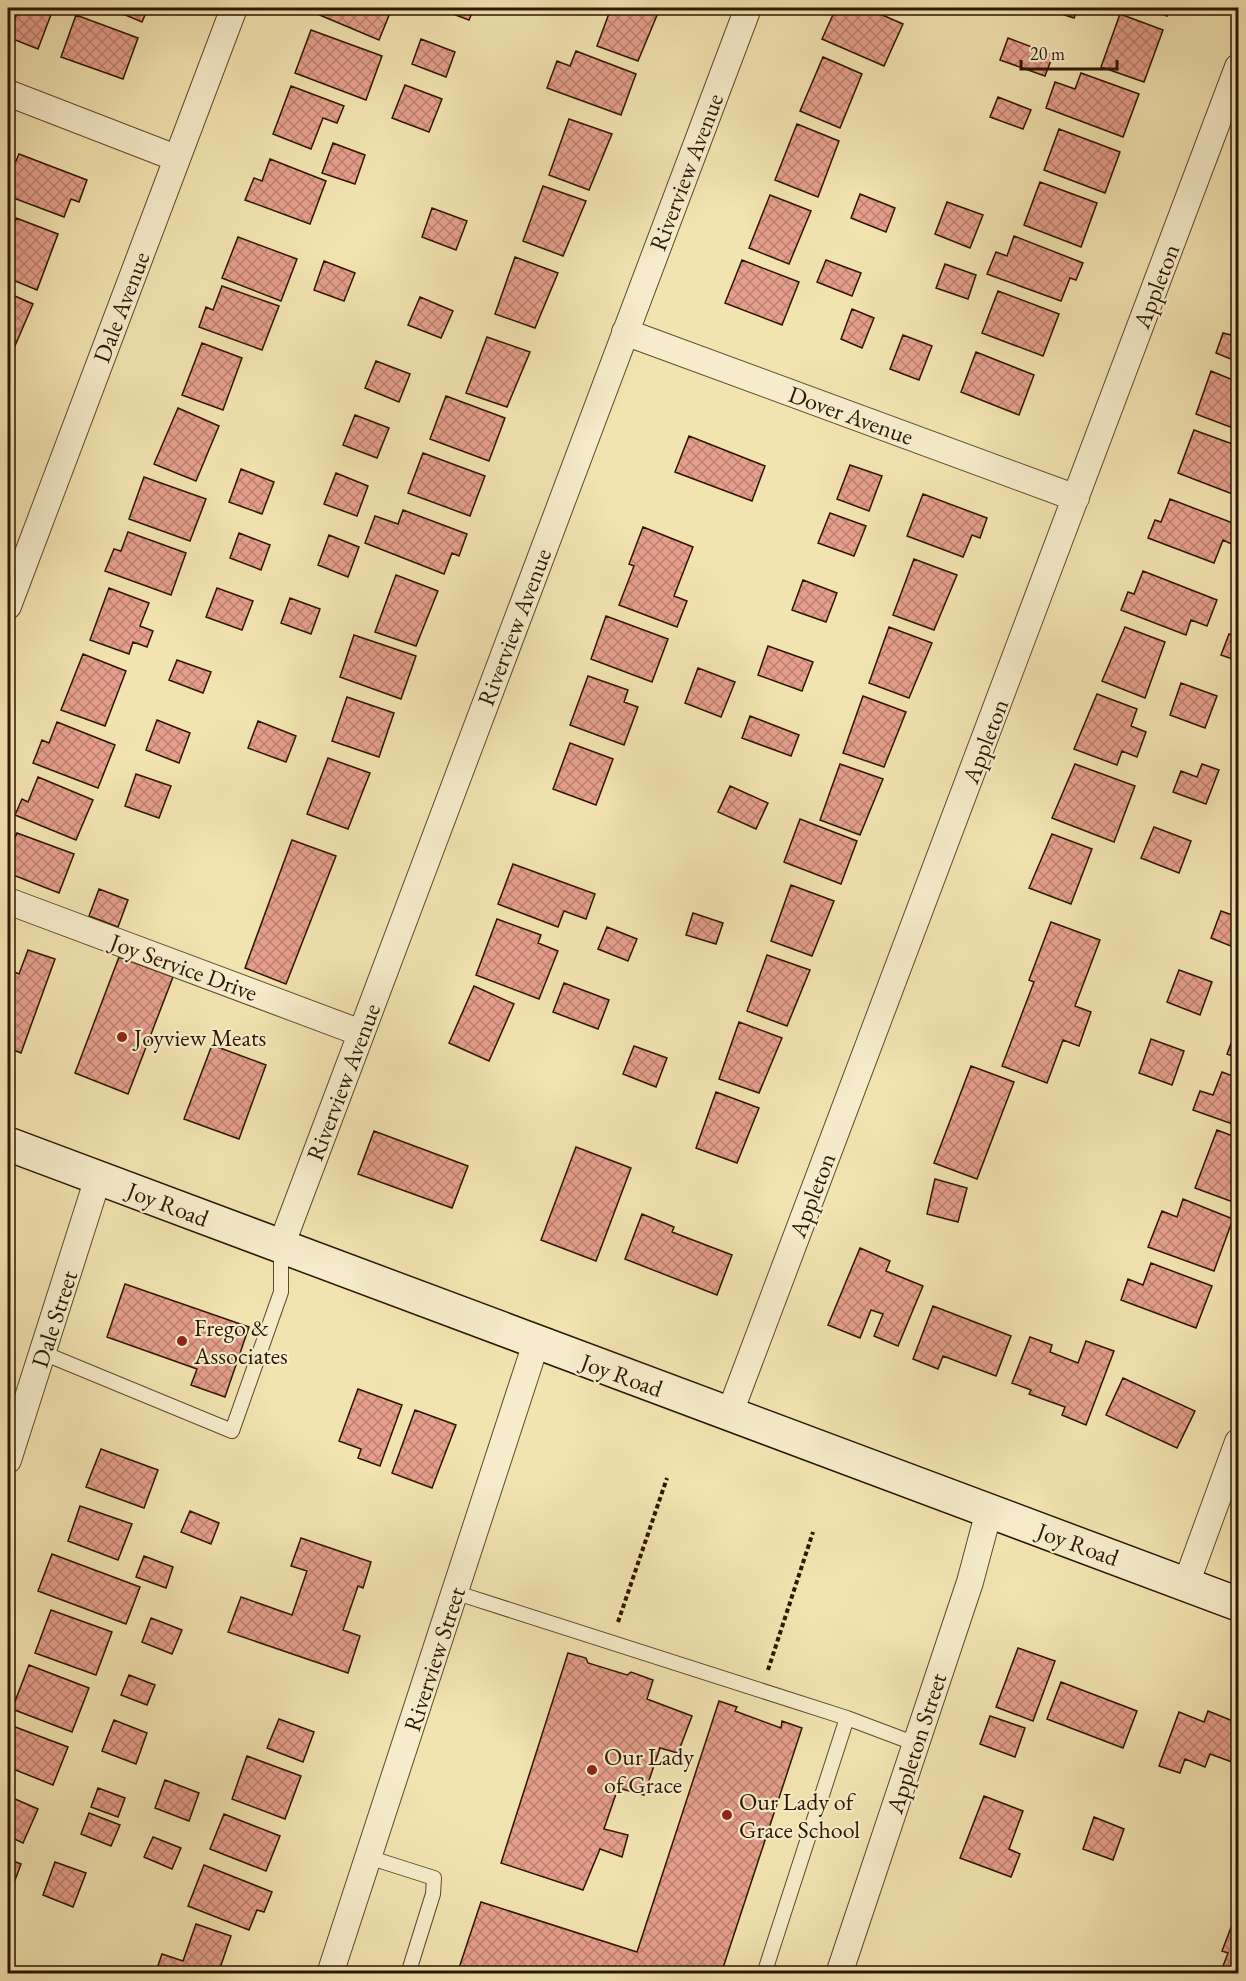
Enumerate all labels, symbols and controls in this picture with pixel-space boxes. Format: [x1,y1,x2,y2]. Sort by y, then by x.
scale bar [1021,33,1117,71]
text: 20 m [1030,42,1065,65]
street label: Riverview Avenue [642,89,730,255]
street label: Appleton [1125,239,1186,334]
street label: Dale Avenue [86,247,156,367]
street label: Dover Avenue [784,378,918,452]
street label: Riverview Avenue [470,544,558,710]
street label: Appleton [954,694,1015,789]
street label: Joy Service Drive [104,925,262,1008]
street label: Riverview Avenue [299,999,387,1165]
place label: Joyview Meats [132,1022,266,1053]
marker: Joyview Meats [115,1030,129,1044]
street label: Appleton [781,1148,842,1243]
street label: Joy Road [121,1174,214,1234]
street label: Dale Street [24,1266,84,1371]
place label: Frego & Associates [193,1312,288,1371]
marker: Frego & Associates [175,1334,189,1348]
street label: Joy Road [575,1345,668,1404]
street label: Joy Road [1031,1514,1124,1573]
street label: Riverview Street [396,1582,472,1735]
street label: Appleton Street [878,1668,953,1818]
place label: Our Lady of Grace [604,1741,695,1800]
marker: Our Lady of Grace [585,1763,599,1777]
place label: Our Lady of Grace School [739,1786,860,1845]
marker: Our Lady of Grace School [720,1808,734,1822]

